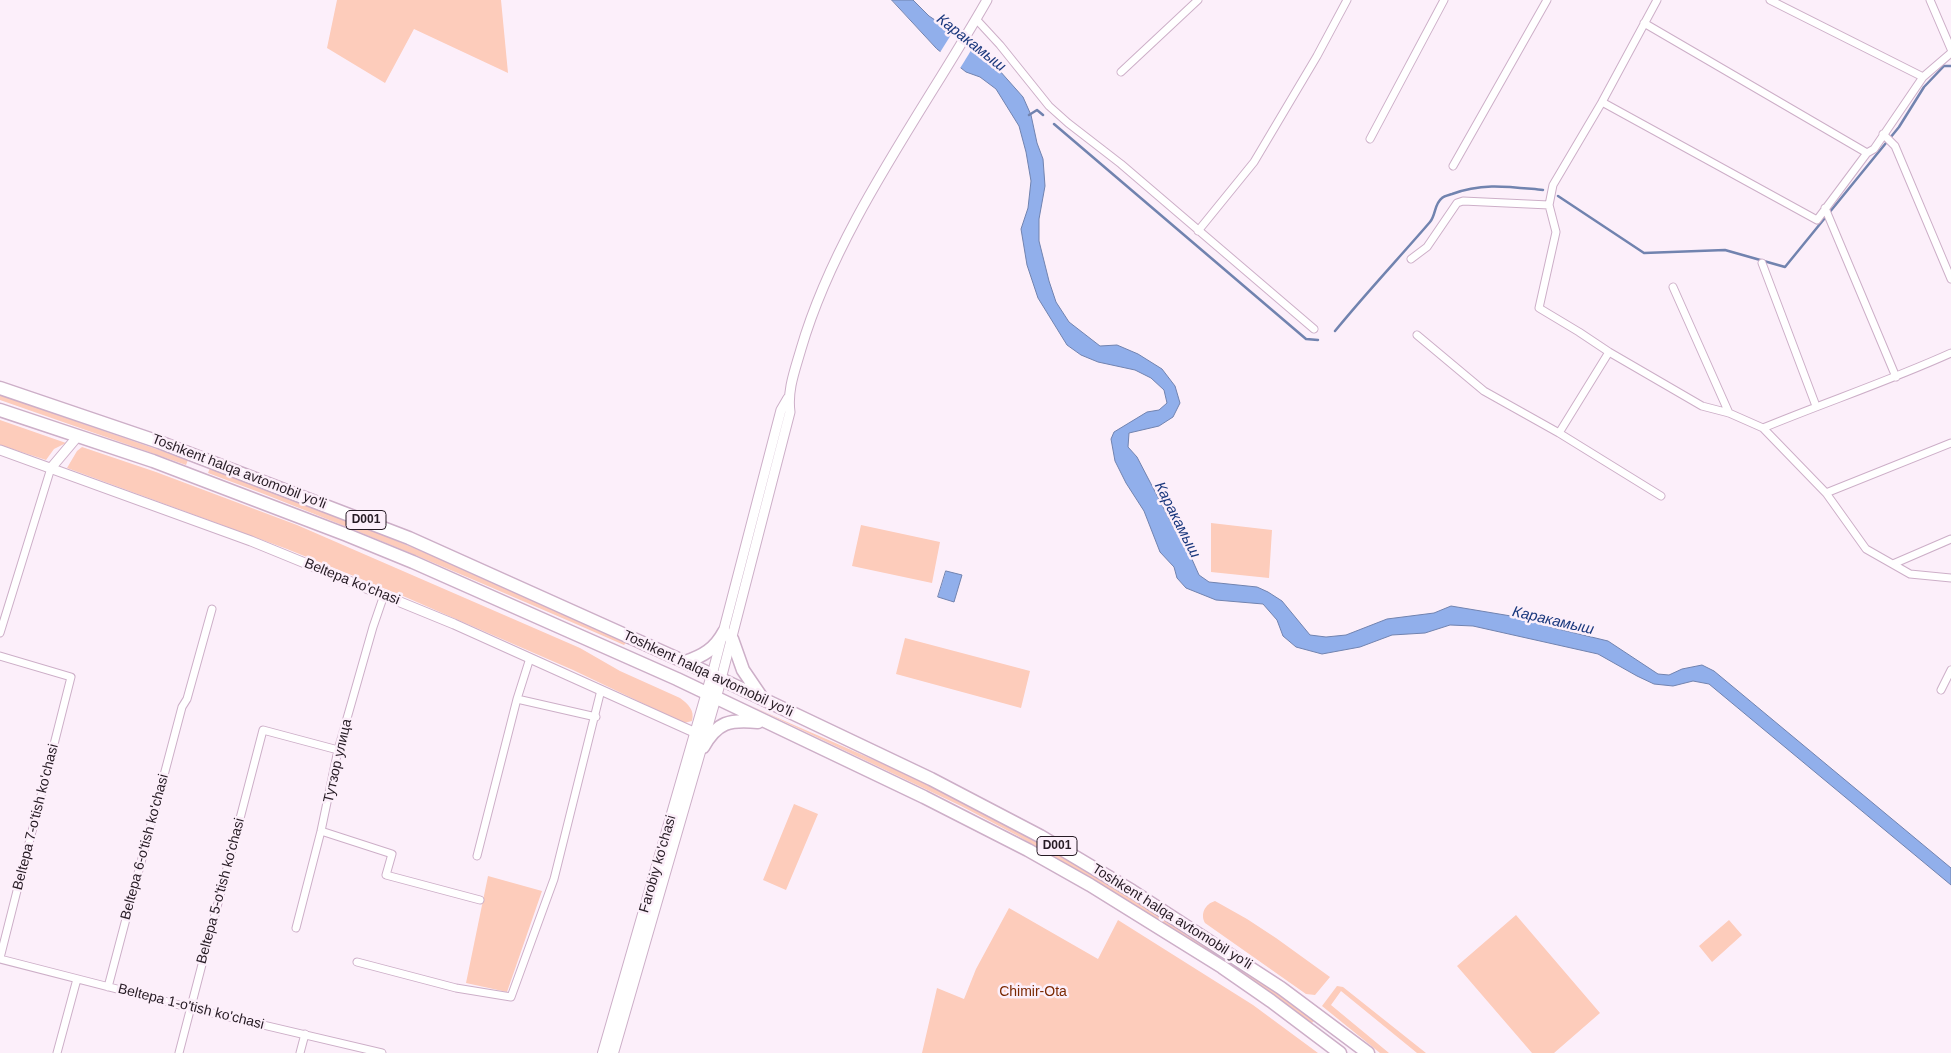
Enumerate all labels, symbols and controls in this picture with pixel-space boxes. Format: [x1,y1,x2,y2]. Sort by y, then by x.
water label: Каракамыш [933,10,1009,76]
street label: Toshkent halqa avtomobil yo'li [149,431,329,513]
water label: Каракамыш [1150,479,1204,561]
road number: D001 [346,510,386,530]
street label: Beltepa ko'chasi [302,555,402,609]
water label: Каракамыш [1511,603,1595,639]
street label: Toshkent halqa avtomobil yo'li [620,627,796,721]
street label: Тутзор улица [320,718,356,804]
street label: Beltepa 7-o'tish ko'chasi [10,742,62,892]
street label: Beltepa 6-o'tish ko'chasi [117,772,173,922]
street label: Farobiy ko'chasi [636,813,680,915]
street label: Beltepa 5-o'tish ko'chasi [193,816,249,966]
road number: D001 [1037,836,1077,856]
street label: Toshkent halqa avtomobil yo'li [1089,861,1255,973]
street label: Beltepa 1-o'tish ko'chasi [116,981,266,1033]
park label: Chimir-Ota [999,984,1067,1000]

